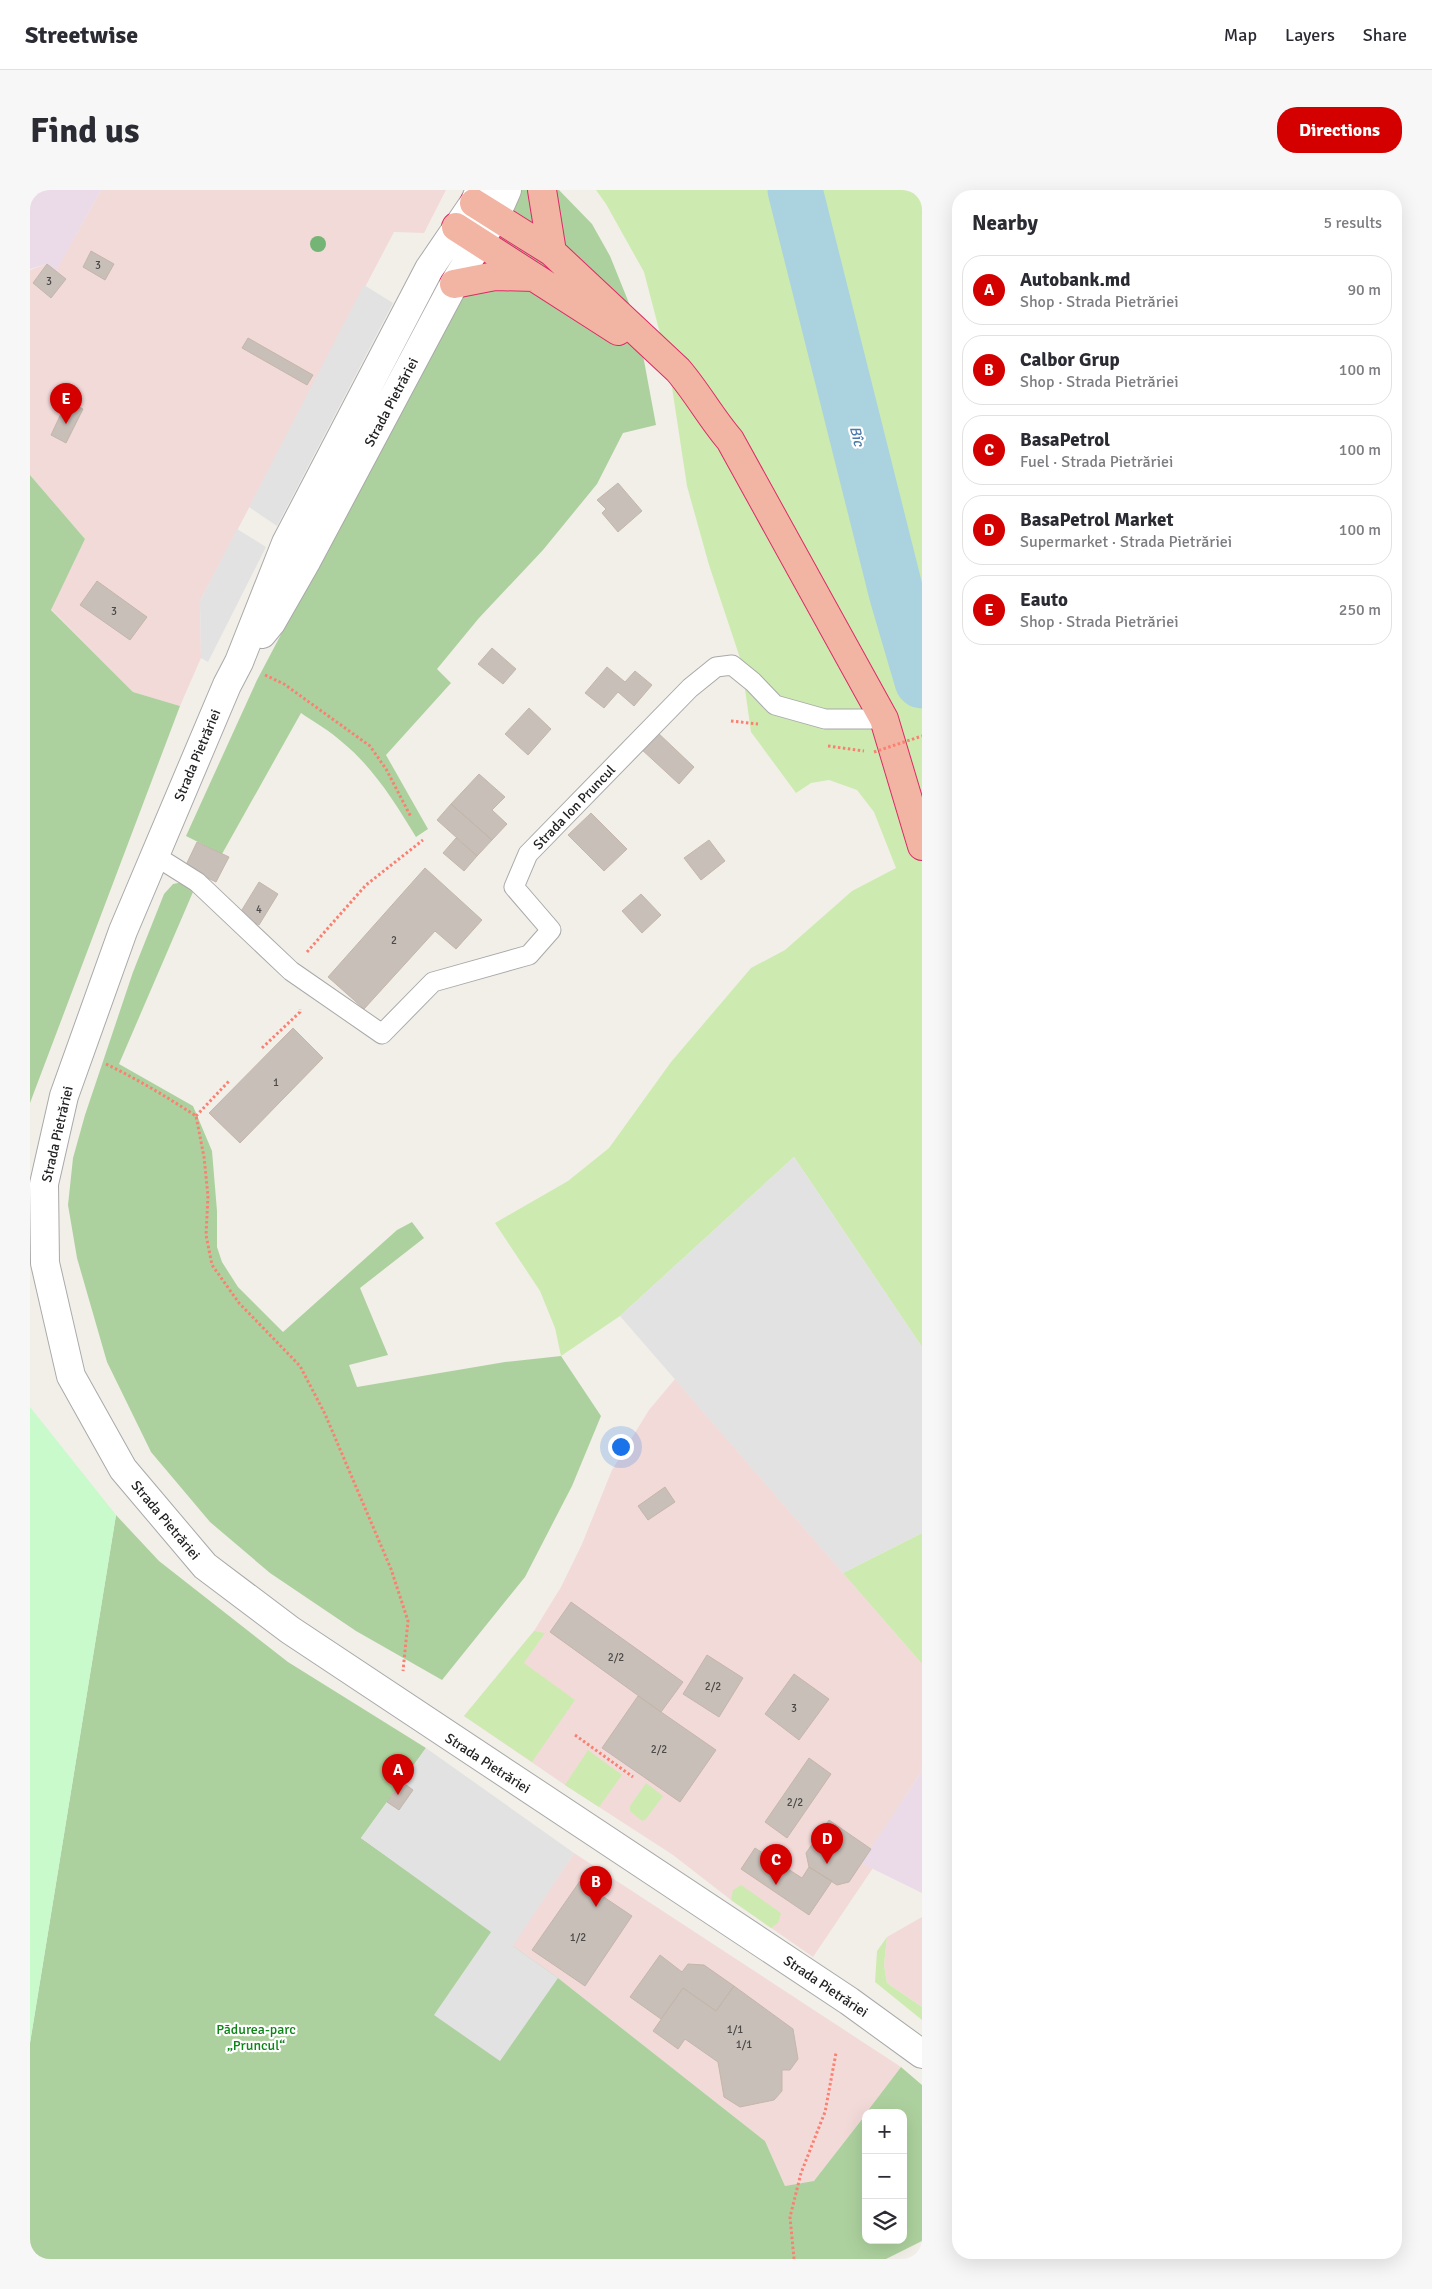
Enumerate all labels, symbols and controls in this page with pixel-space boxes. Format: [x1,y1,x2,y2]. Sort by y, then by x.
text: Streetwise [25,20,138,50]
text: Map [1224,24,1257,46]
text: Layers [1285,24,1335,46]
text: Share [1363,24,1407,46]
button: Directions [1277,107,1402,153]
text: Find us [30,109,140,152]
text: Nearby [972,210,1038,236]
text: 5 results [1323,213,1382,233]
house number: 3 [95,259,101,272]
text: Autobank.md [1020,268,1130,292]
house number: 3 [46,275,52,288]
text: A [984,280,994,300]
text: 90 m [1347,280,1381,300]
text: Shop · Strada Pietrăriei [1020,292,1178,312]
text: Calbor Grup [1020,348,1120,372]
street label: Strada Pietrăriei [361,355,422,450]
text: B [984,360,994,380]
text: 100 m [1339,360,1381,380]
text: Shop · Strada Pietrăriei [1020,372,1178,392]
pin: E [50,383,82,424]
water label: Bîc [846,424,868,449]
text: BasaPetrol [1020,428,1110,452]
text: C [984,440,994,460]
text: 100 m [1339,440,1381,460]
text: Fuel · Strada Pietrăriei [1020,452,1173,472]
text: BasaPetrol Market [1020,508,1174,532]
text: D [984,520,994,540]
text: 100 m [1339,520,1381,540]
text: Supermarket · Strada Pietrăriei [1020,532,1232,552]
text: Eauto [1020,588,1068,612]
text: E [984,600,994,620]
text: 250 m [1339,600,1381,620]
house number: 3 [111,605,117,618]
text: Shop · Strada Pietrăriei [1020,612,1178,632]
street label: Strada Pietrăriei [170,707,224,804]
street label: Strada Ion Pruncul [530,762,619,853]
house number: 4 [256,903,262,916]
house number: 2 [391,934,397,947]
house number: 1 [273,1076,279,1089]
street label: Strada Pietrăriei [38,1084,77,1184]
your location [608,1434,634,1460]
street label: Strada Pietrăriei [128,1477,204,1563]
house number: 2/2 [608,1651,624,1664]
house number: 2/2 [705,1680,721,1693]
house number: 3 [791,1702,797,1715]
street label: Strada Pietrăriei [442,1730,534,1797]
house number: 2/2 [651,1743,667,1756]
pin: A [382,1754,414,1795]
house number: 2/2 [787,1796,803,1809]
pin: D [811,1823,843,1864]
pin: C [760,1844,792,1885]
pin: B [580,1866,612,1907]
house number: 1/2 [570,1931,586,1944]
street label: Strada Pietrăriei [780,1952,871,2021]
park label: Pădurea-parc „Pruncul“ [216,2021,296,2054]
house number: 1/1 [727,2023,743,2036]
house number: 1/1 [736,2038,752,2051]
map controls [862,2109,907,2244]
button: + [862,2109,907,2154]
button: − [862,2154,907,2199]
button: layers [862,2199,907,2244]

